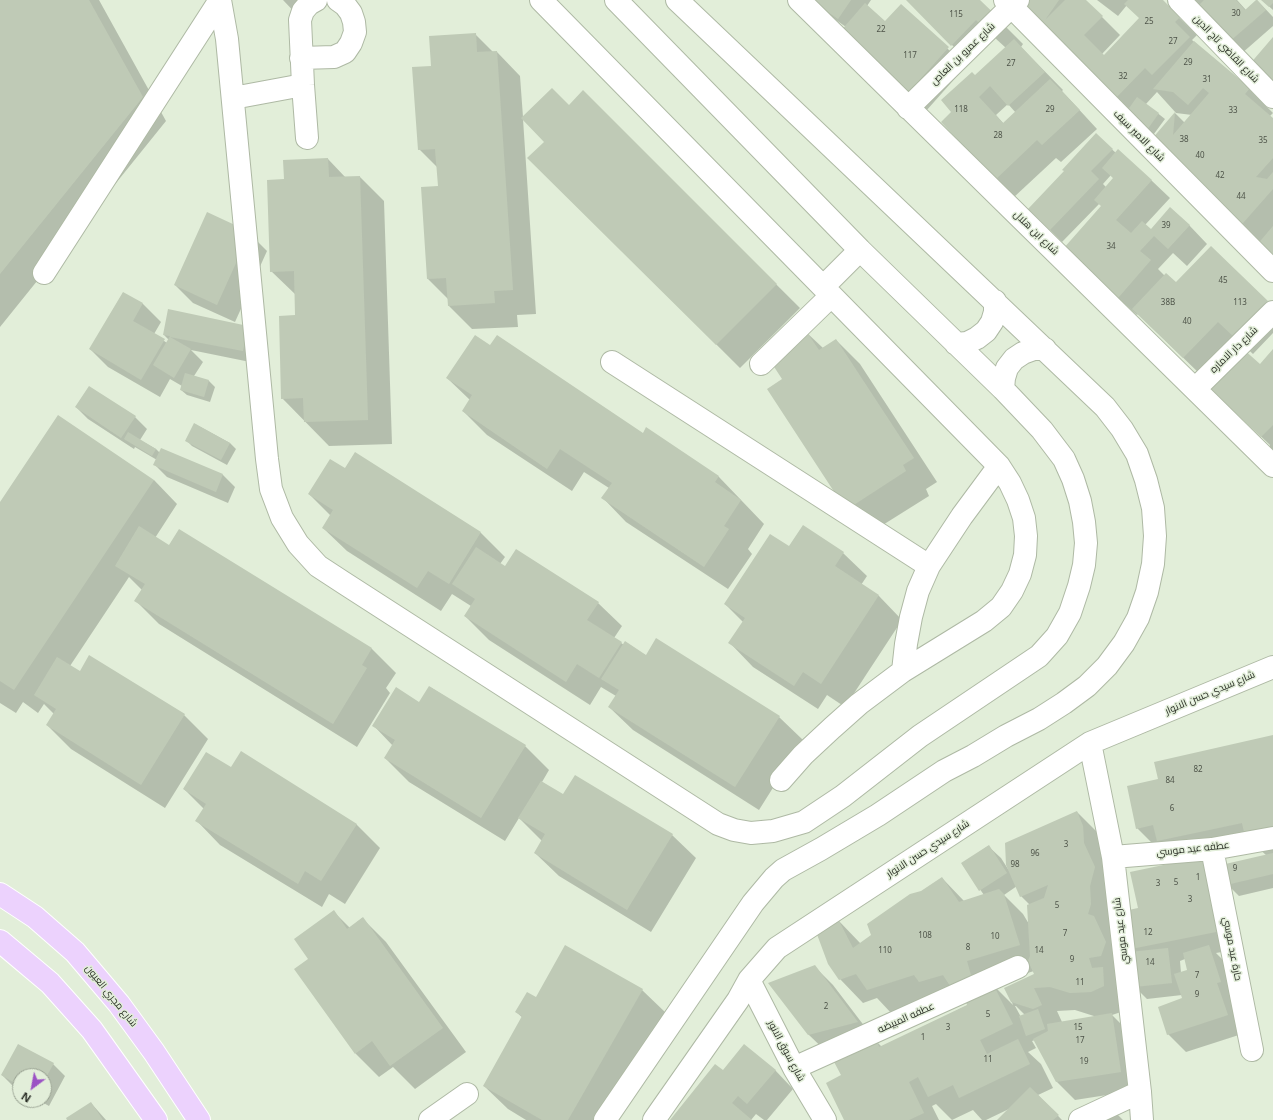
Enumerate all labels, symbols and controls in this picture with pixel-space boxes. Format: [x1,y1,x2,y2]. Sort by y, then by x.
house number: 30 [1231,9,1241,19]
house number: 115 [949,10,963,20]
street label: شارع القاضي تاج الدين [1191,13,1261,85]
house number: 25 [1144,17,1154,27]
street label: شارع عمرو بن العاص [928,20,998,88]
house number: 22 [876,25,886,35]
house number: 27 [1168,37,1178,47]
house number: 117 [903,51,917,61]
house number: 29 [1183,58,1193,68]
house number: 27 [1006,59,1016,69]
house number: 32 [1118,72,1128,82]
house number: 31 [1202,75,1212,85]
house number: 118 [954,105,968,115]
house number: 29 [1045,105,1055,115]
house number: 33 [1228,106,1238,116]
street label: شارع الامير سيف [1111,108,1167,164]
house number: 28 [993,131,1003,141]
house number: 38 [1179,135,1189,145]
house number: 35 [1258,136,1268,146]
house number: 40 [1195,151,1205,161]
house number: 42 [1215,171,1225,181]
house number: 44 [1236,192,1246,202]
street label: شارع ابن هلال [1011,208,1061,258]
house number: 39 [1161,221,1171,231]
house number: 34 [1106,242,1116,252]
house number: 45 [1218,276,1228,286]
house number: 38B [1161,298,1175,308]
house number: 113 [1233,298,1247,308]
house number: 40 [1182,317,1192,327]
street label: شارع دار الاماره [1208,324,1260,376]
street label: شارع سيدي حسن الانوار [1163,669,1257,717]
house number: 82 [1193,765,1203,775]
house number: 84 [1165,776,1175,786]
house number: 6 [1170,804,1174,814]
street label: شارع سيدي حسن الانوار [884,818,972,880]
street label: عطفه عيد موسي [1156,839,1230,859]
house number: 3 [1064,840,1068,850]
house number: 96 [1030,849,1040,859]
house number: 98 [1010,860,1020,870]
house number: 9 [1233,864,1237,874]
house number: 1 [1196,873,1200,883]
house number: 5 [1174,878,1178,888]
house number: 3 [1156,879,1160,889]
house number: 3 [1188,895,1192,905]
street label: شارع عيد موسي [1111,897,1131,965]
house number: 5 [1055,901,1059,911]
street label: حارة عيد موسي [1220,916,1244,982]
house number: 12 [1143,928,1153,938]
house number: 7 [1063,929,1067,939]
house number: 108 [918,931,932,941]
house number: 10 [990,932,1000,942]
house number: 8 [966,943,970,953]
house number: 110 [878,946,892,956]
house number: 14 [1034,946,1044,956]
house number: 9 [1070,955,1074,965]
house number: 14 [1145,958,1155,968]
street label: شارع مجري العيون [82,963,140,1029]
house number: 7 [1195,971,1199,981]
house number: 11 [1075,978,1085,988]
house number: 9 [1195,990,1199,1000]
street label: عطفه المبيضه [876,1000,936,1036]
house number: 2 [824,1002,828,1012]
house number: 5 [986,1010,990,1020]
street label: شارع سوق الانور [765,1018,807,1084]
house number: 3 [946,1023,950,1033]
house number: 15 [1073,1023,1083,1033]
house number: 1 [921,1033,925,1043]
house number: 17 [1075,1036,1085,1046]
house number: 11 [983,1055,993,1065]
house number: 19 [1079,1057,1089,1067]
north arrow [12,1068,52,1108]
text: N [18,1089,34,1106]

